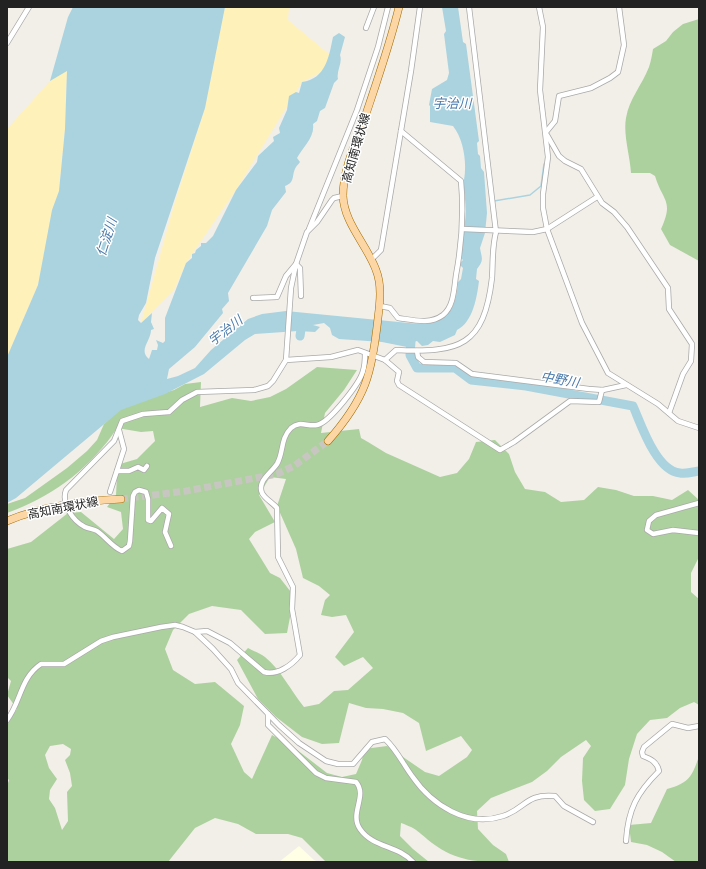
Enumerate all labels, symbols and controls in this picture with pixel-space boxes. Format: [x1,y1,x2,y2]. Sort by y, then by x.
water label: 宇治川 [432,96,473,112]
street label: 高知南環状線 [339,111,374,185]
water label: 仁淀川 [93,214,121,258]
water label: 宇治川 [205,311,247,349]
water label: 中野川 [539,369,582,392]
street label: 高知南環状線 [26,494,100,523]

